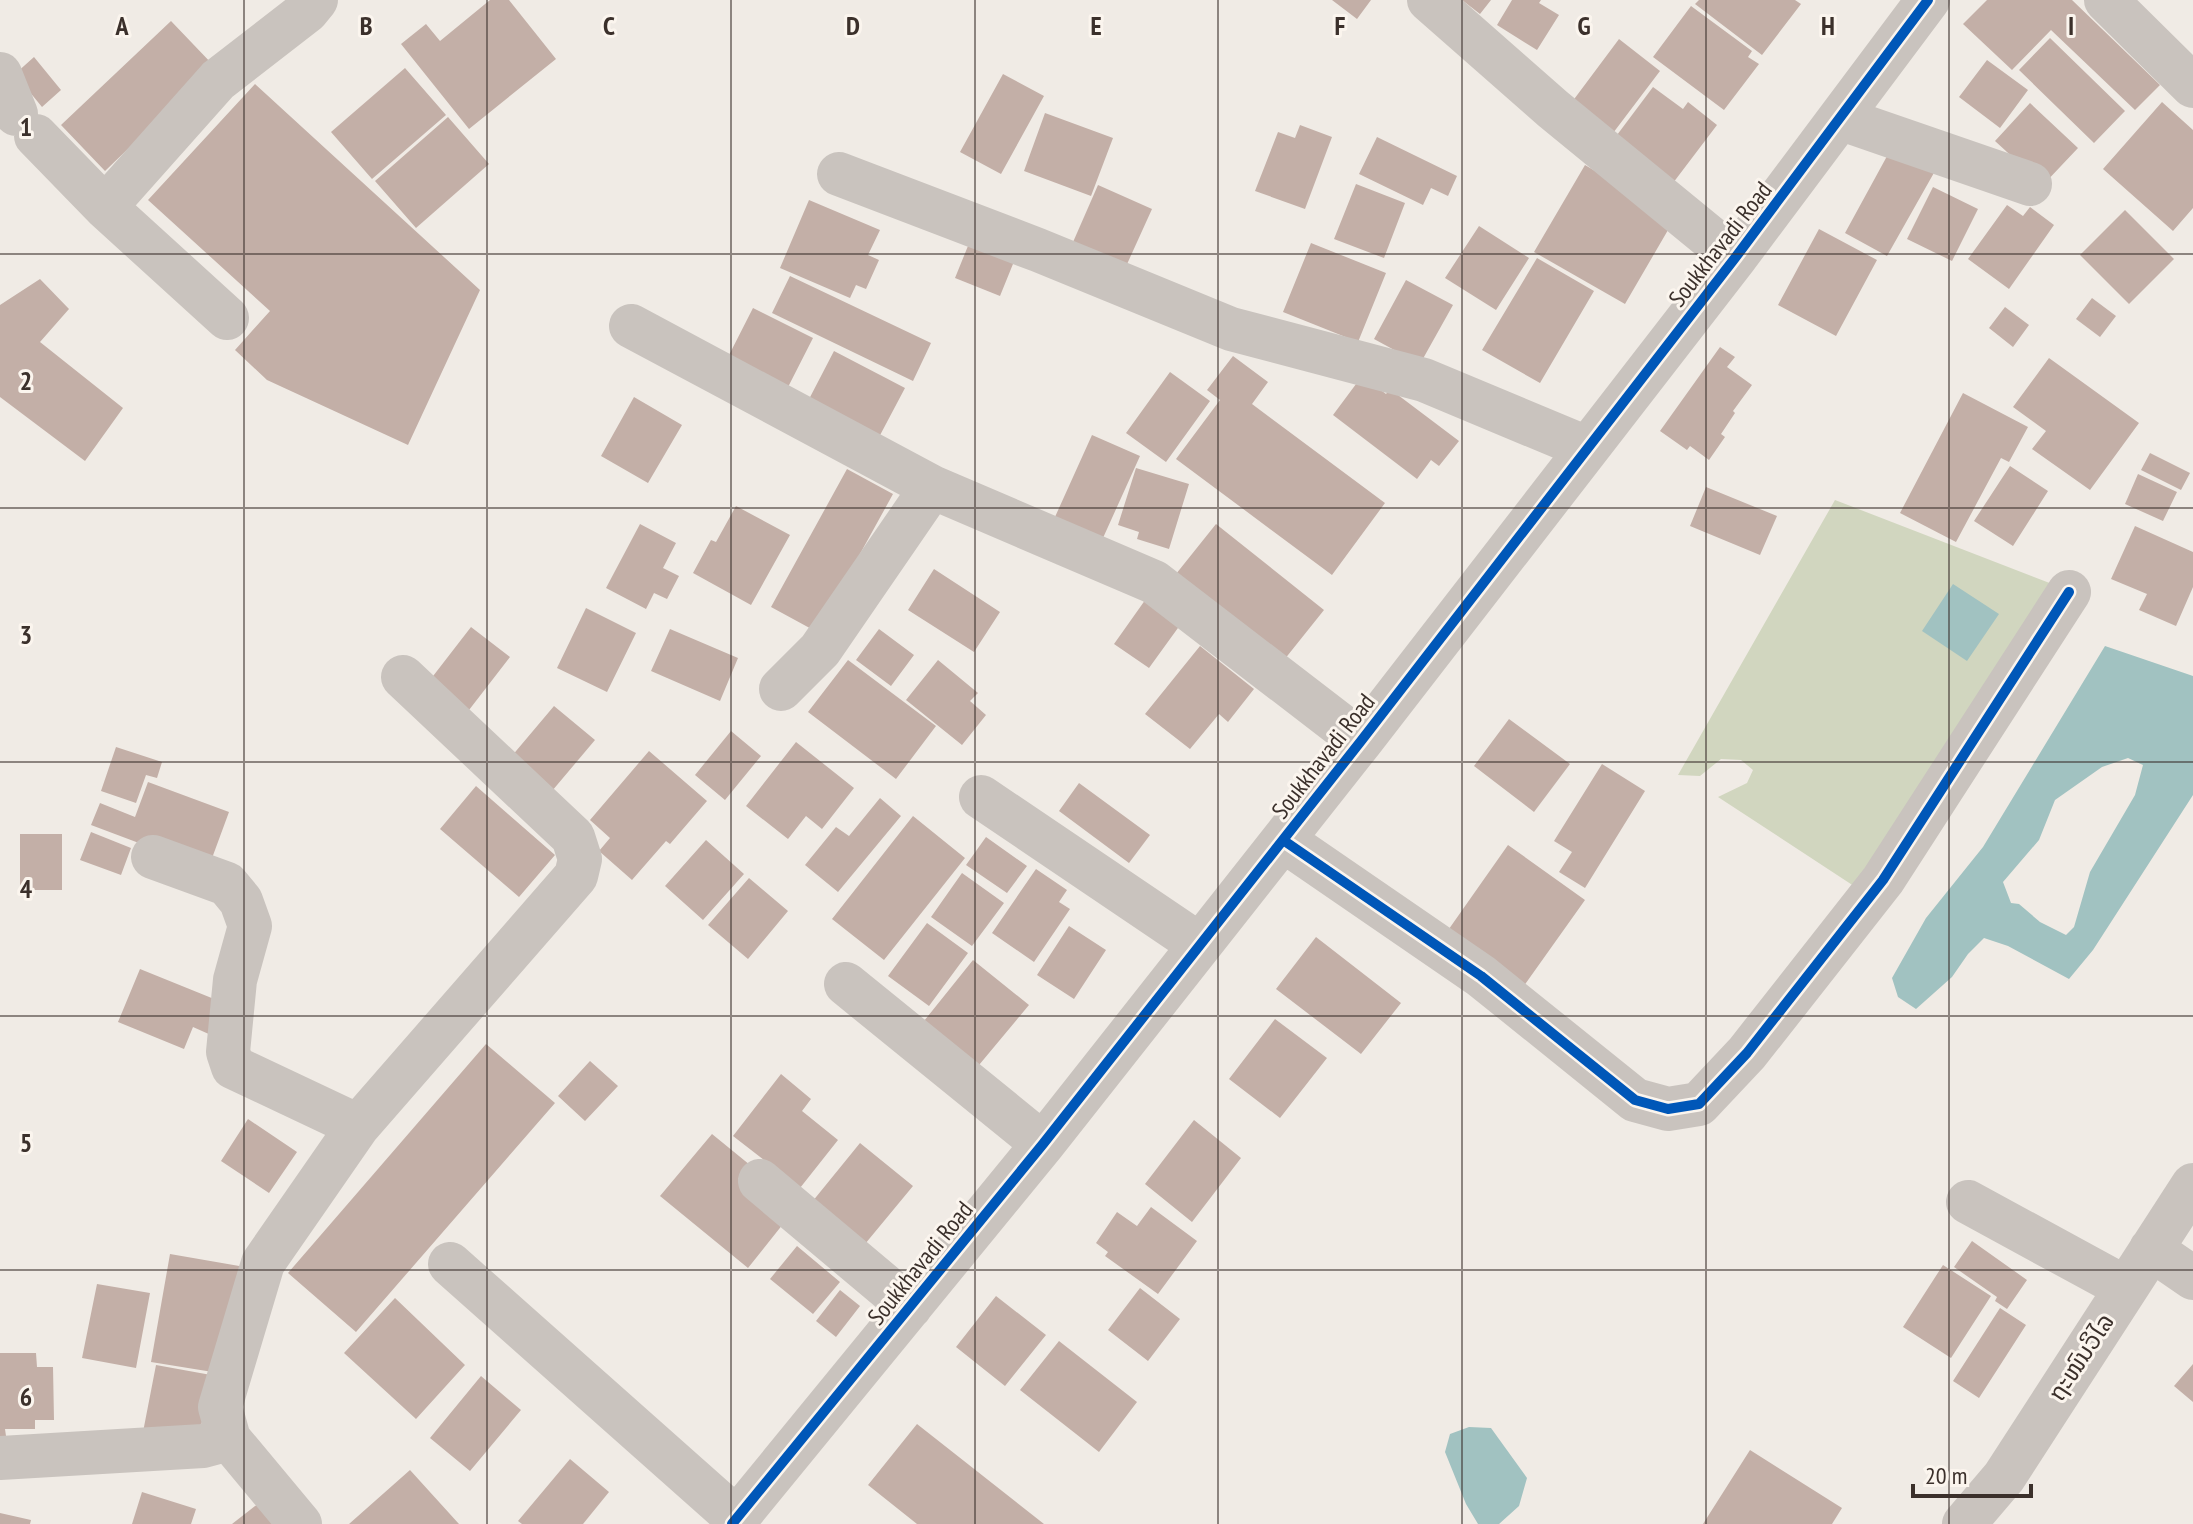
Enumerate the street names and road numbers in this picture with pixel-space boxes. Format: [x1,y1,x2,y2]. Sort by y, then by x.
street label: Soukkhavadi Road [1661,175,1779,313]
street label: Soukkhavadi Road [1264,687,1382,825]
street label: Soukkhavadi Road [861,1195,979,1331]
street label: ຖະໜົນວິໄລ [2041,1307,2121,1407]

